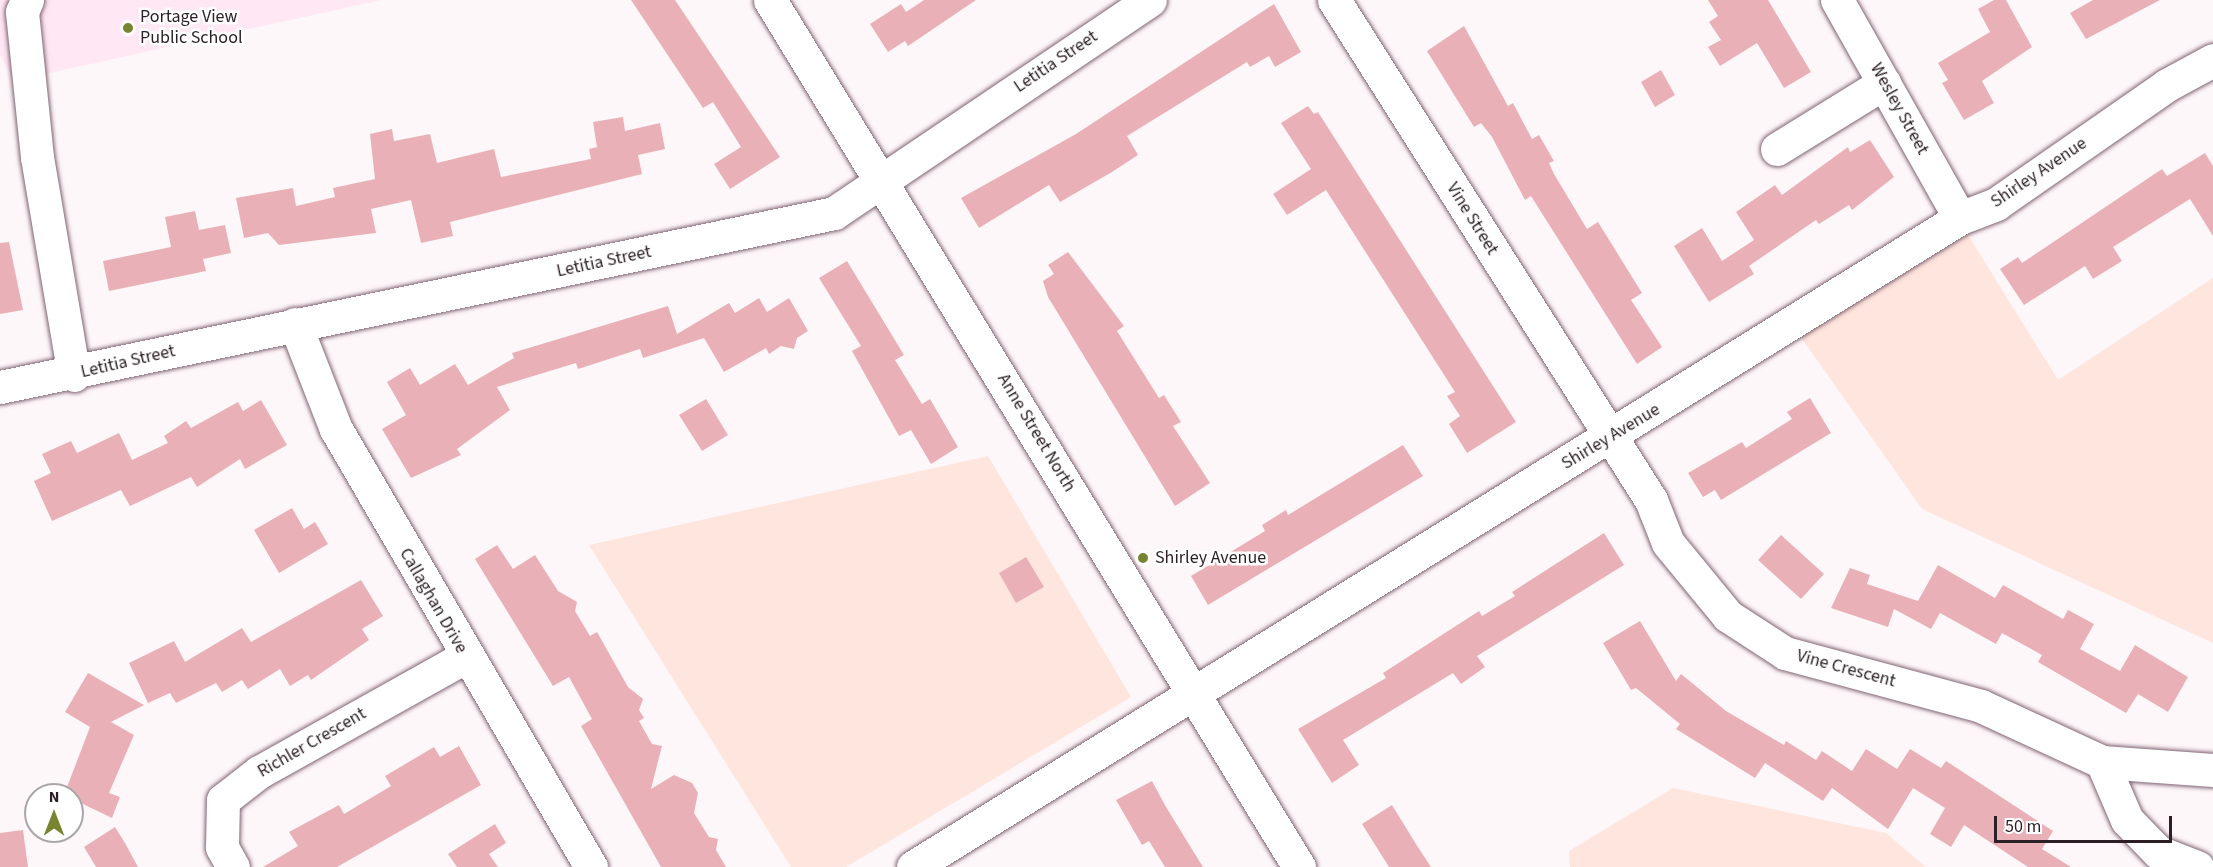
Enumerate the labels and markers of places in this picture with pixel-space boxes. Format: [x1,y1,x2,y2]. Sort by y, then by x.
place label: Portage View Public School [140,7,242,50]
marker: Portage View Public School [121,21,135,35]
place label: Shirley Avenue [1155,547,1266,569]
marker: Shirley Avenue [1136,551,1150,565]

